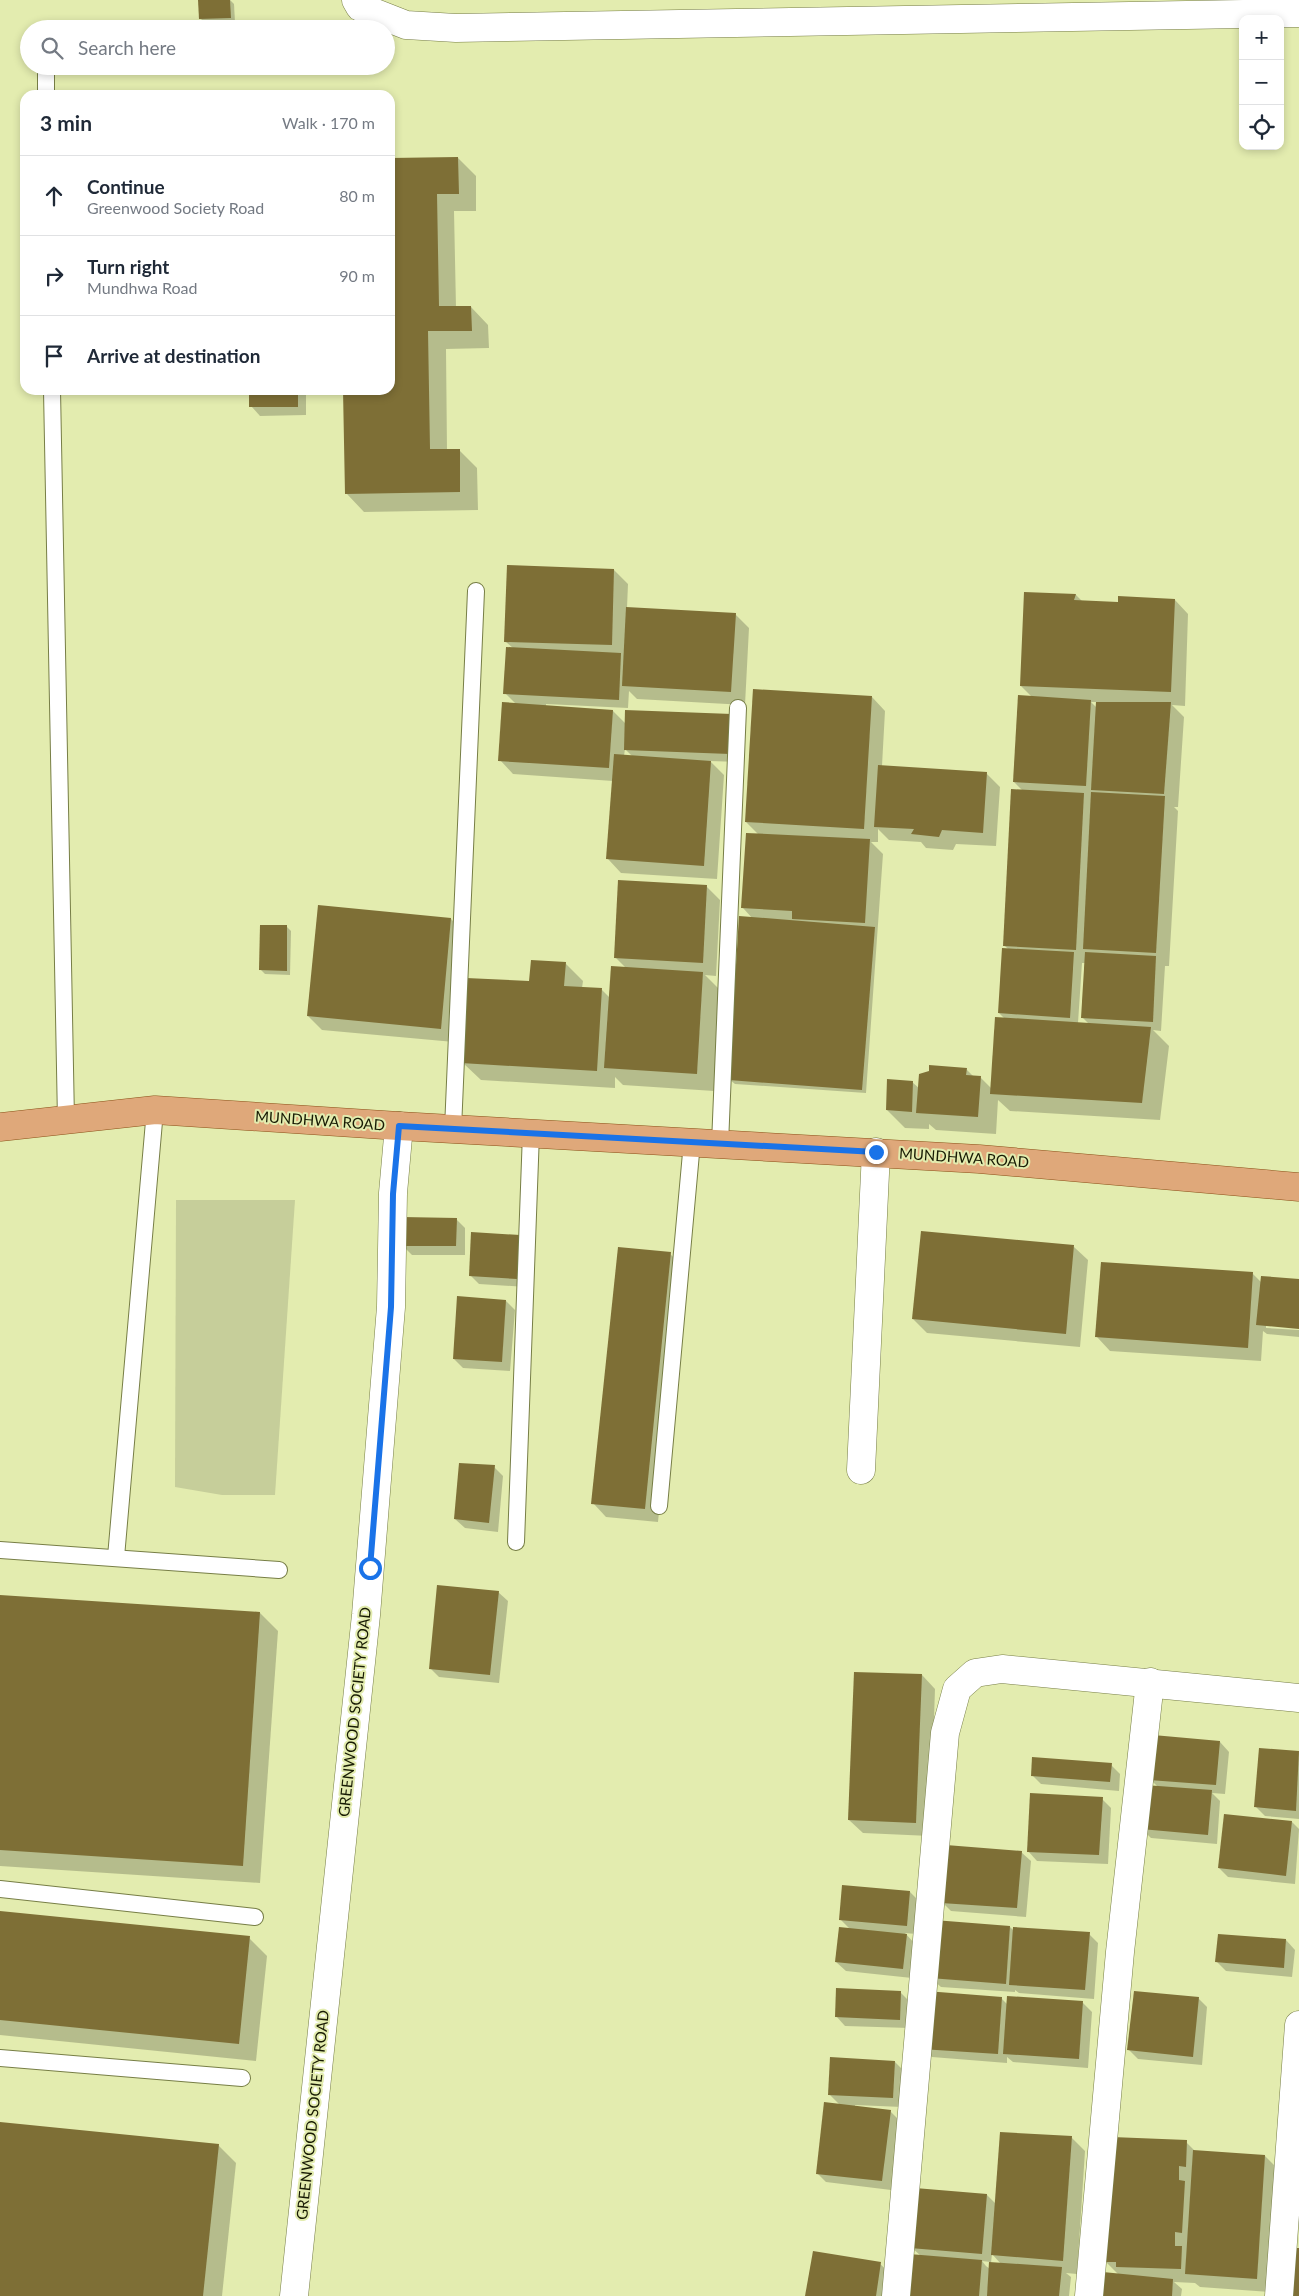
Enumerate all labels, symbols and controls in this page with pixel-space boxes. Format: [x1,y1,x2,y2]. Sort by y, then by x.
map controls [1239,15,1284,150]
button: + [1239,15,1284,60]
search box [20,20,395,75]
icon: search [38,34,66,62]
text: Search here [78,36,176,59]
button: − [1239,60,1284,105]
button: locate [1239,105,1284,150]
text: 3 min [40,110,92,135]
text: Walk · 170 m [282,113,375,132]
text: Continue [87,175,165,198]
icon: ahead [40,182,68,210]
text: 80 m [339,186,375,205]
text: Greenwood Society Road [87,198,264,217]
text: Turn right [87,255,169,278]
icon: right [40,262,68,290]
text: 90 m [339,266,375,285]
text: Mundhwa Road [87,278,197,297]
icon: arrive [40,342,68,370]
text: Arrive at destination [87,344,260,367]
street label: MUNDHWA ROAD [254,1106,386,1134]
route end [865,1141,888,1164]
street label: MUNDHWA ROAD [898,1143,1030,1171]
route start [359,1557,382,1580]
street label: GREENWOOD SOCIETY ROAD [334,1606,374,1818]
street label: GREENWOOD SOCIETY ROAD [292,2009,332,2221]

